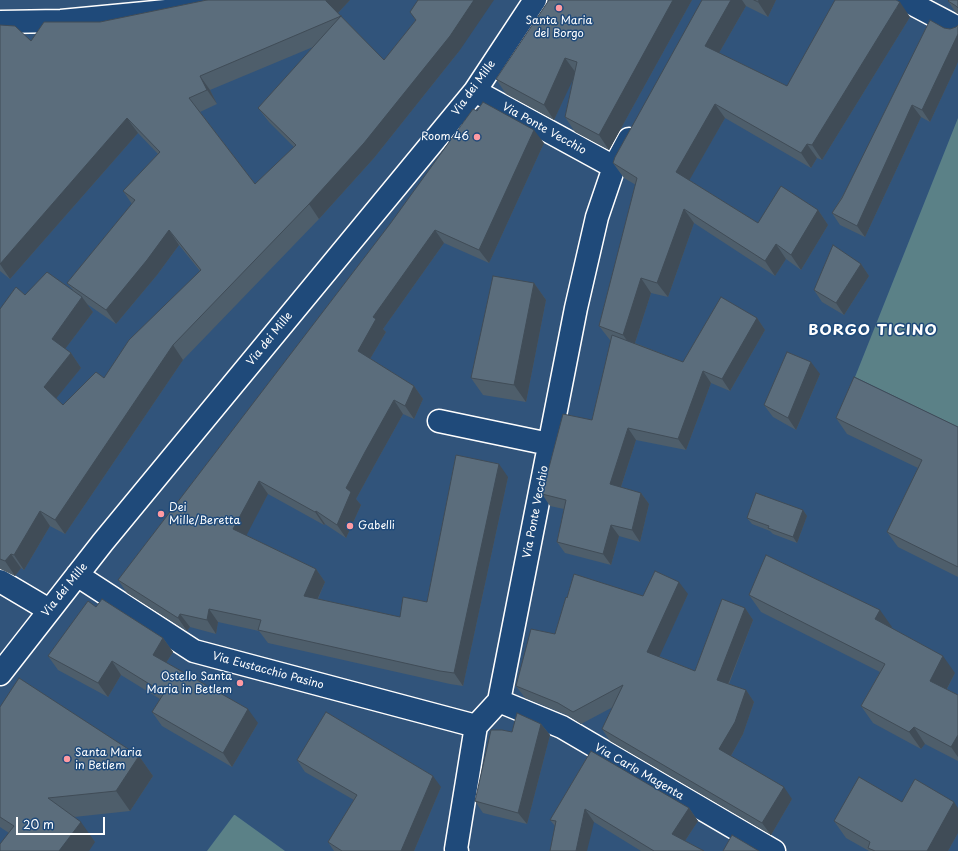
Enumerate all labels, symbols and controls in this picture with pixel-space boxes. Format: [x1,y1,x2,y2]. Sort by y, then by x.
marker: Santa Maria del Borgo [554,3,564,13]
place label: Santa Maria del Borgo [526,14,592,40]
street label: Via dei Mille [450,58,498,118]
street label: Via Ponte Vecchio [500,100,588,158]
place label: Room 46 [421,130,469,144]
marker: Room 46 [472,132,482,142]
street label: Via dei Mille [244,310,296,368]
district label: BORGO TICINO [809,322,937,340]
street label: Via Ponte Vecchio [521,465,551,559]
place label: Dei Mille/Beretta [169,501,240,527]
marker: Dei Mille/Beretta [156,509,166,519]
place label: Gabelli [358,519,395,533]
marker: Gabelli [345,521,355,531]
street label: Via dei Mille [39,561,91,619]
street label: Via Eustacchio Pasino [211,650,325,692]
place label: Ostello Santa Maria in Betlem [147,670,232,696]
marker: Ostello Santa Maria in Betlem [235,678,245,688]
street label: Via Carlo Magenta [592,741,686,803]
place label: Santa Maria in Betlem [75,746,142,772]
marker: Santa Maria in Betlem [62,754,72,764]
scale bar [18,809,107,835]
text: 20 m [23,815,54,833]

